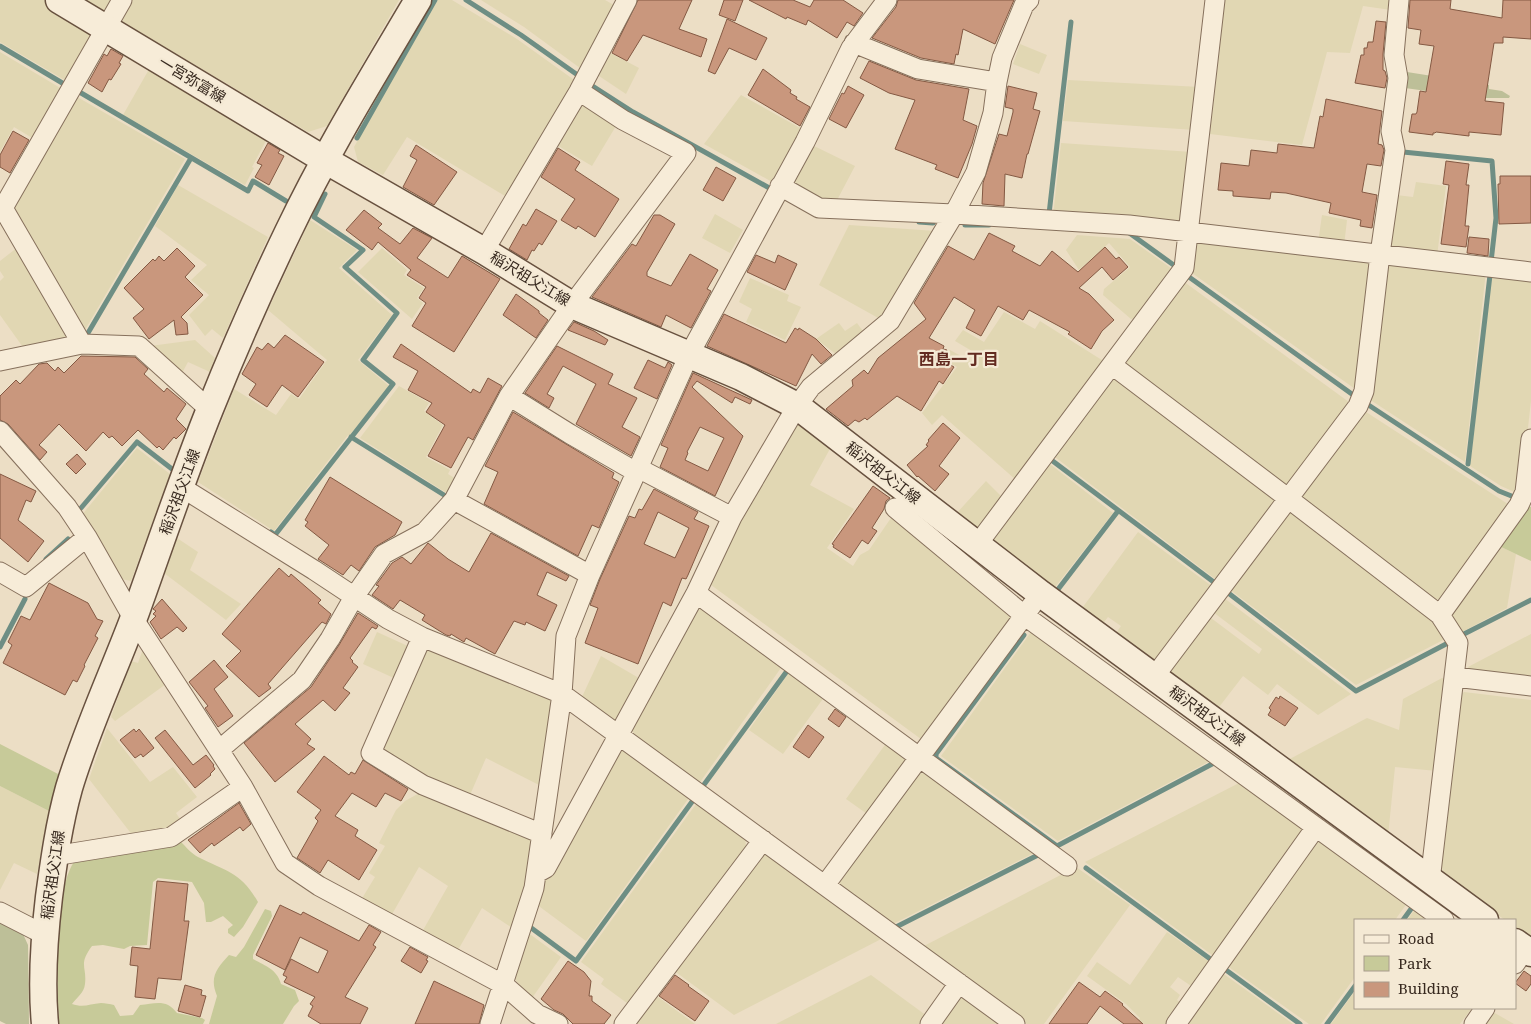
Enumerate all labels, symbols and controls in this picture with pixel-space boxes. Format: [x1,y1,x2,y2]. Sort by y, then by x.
street label: 一宮弥富線 [155,51,230,107]
street label: 稲沢祖父江線 [487,246,574,310]
district label: 西島一丁目 [919,348,999,370]
street label: 稲沢祖父江線 [842,437,925,508]
street label: 稲沢祖父江線 [154,446,204,537]
street label: 稲沢祖父江線 [1165,681,1250,750]
street label: 稲沢祖父江線 [36,829,68,921]
legend [1354,919,1516,1009]
text: Road [1398,928,1434,948]
text: Park [1398,953,1432,973]
text: Building [1398,978,1459,998]

